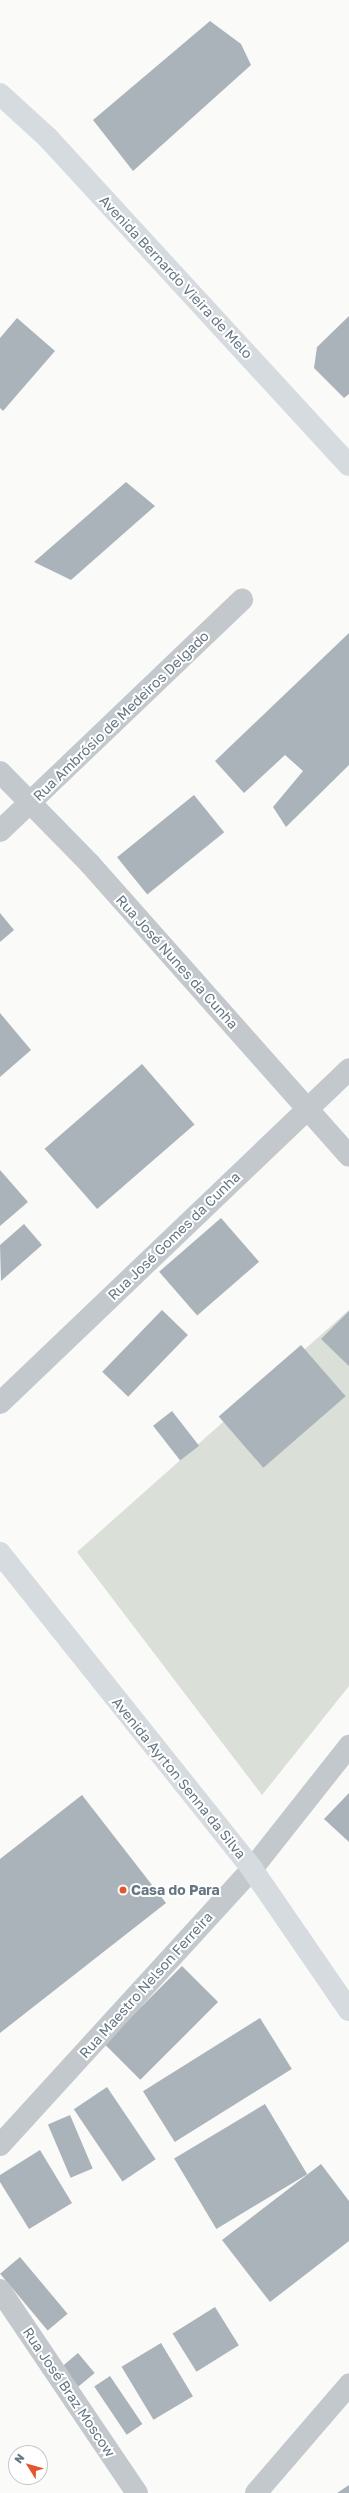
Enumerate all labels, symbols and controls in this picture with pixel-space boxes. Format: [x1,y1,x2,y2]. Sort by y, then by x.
street label: Avenida Bernardo Vieira de Melo [96,192,256,362]
street label: Rua Ambrósio de Medeiros Delgado [30,627,212,805]
street label: Rua José Nunes da Cunha [112,892,242,1032]
street label: Rua José Gomes da Cunha [104,1168,244,1304]
street label: Avenida Ayrton Senna da Silva [109,1694,249,1862]
place label: Casa do Para [131,1882,220,1898]
marker: Casa do Para [118,1885,128,1895]
street label: Rua Maestro Nelson Ferreira [76,1908,216,2062]
street label: Rua José Braz Moscow [19,2324,119,2460]
north arrow [8,2445,48,2485]
text: N [11,2451,27,2465]

